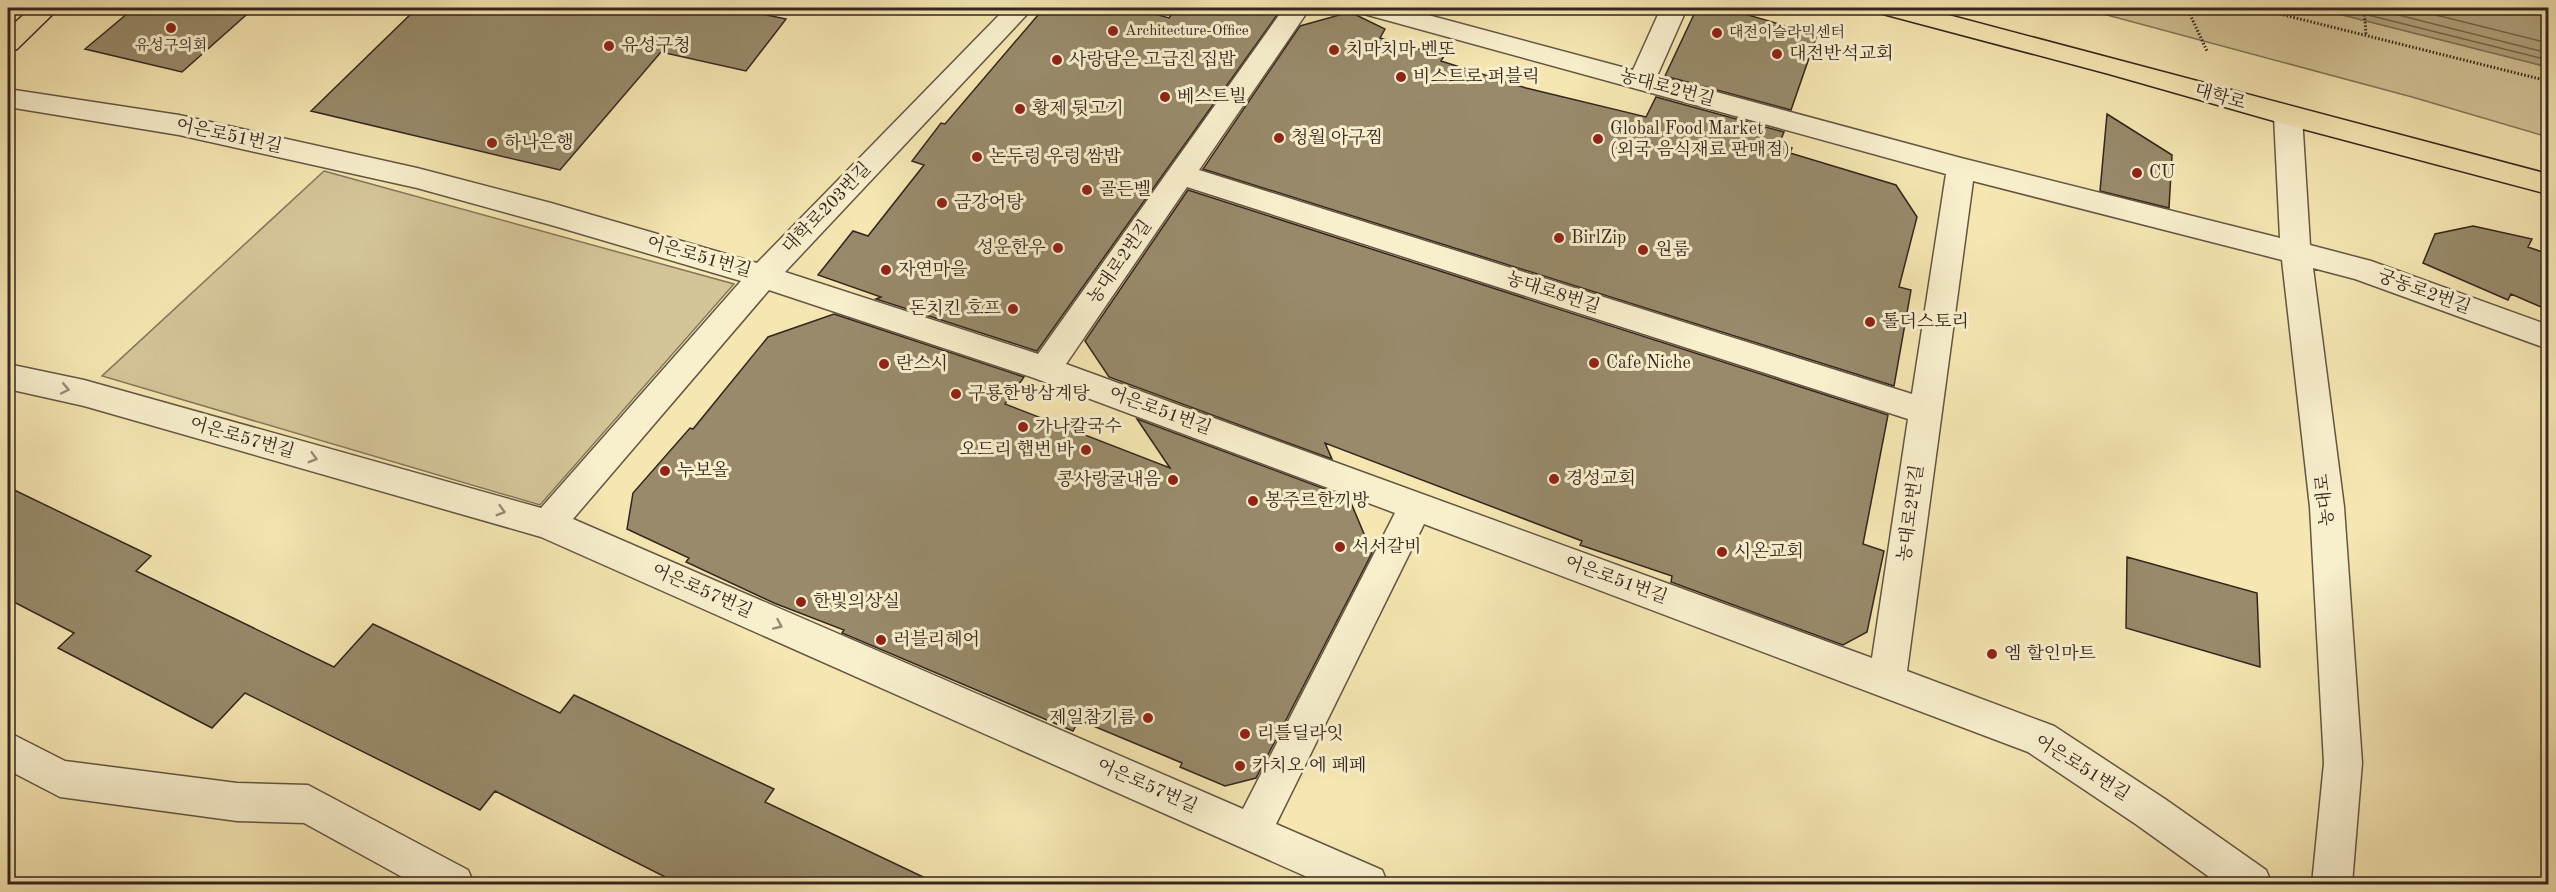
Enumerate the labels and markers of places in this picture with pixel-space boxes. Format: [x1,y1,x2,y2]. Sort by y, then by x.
marker: 유성구의회 [164,21,178,35]
marker: Architecture-Office [1106,24,1120,38]
place label: Architecture-Office [1125,24,1249,39]
place label: 대전이슬라믹센터 [1729,24,1845,41]
marker: 대전이슬라믹센터 [1710,26,1724,40]
place label: 유성구청 [621,36,691,55]
place label: 유성구의회 [135,37,207,54]
marker: 유성구청 [602,39,616,53]
place label: 치마치마 벤또 [1346,40,1455,59]
marker: 치마치마 벤또 [1327,43,1341,57]
place label: 대전반석교회 [1789,44,1893,63]
marker: 대전반석교회 [1770,47,1784,61]
place label: 사랑담은 고급진 집밥 [1069,50,1236,69]
marker: 사랑담은 고급진 집밥 [1050,53,1064,67]
place label: 비스트로 퍼블릭 [1413,66,1540,86]
marker: 비스트로 퍼블릭 [1394,70,1408,84]
place label: 베스트빌 [1177,86,1247,106]
marker: 베스트빌 [1158,90,1172,104]
place label: 황제 뒷고기 [1032,98,1124,118]
marker: 황제 뒷고기 [1013,102,1027,116]
place label: Global Food Market (외국 음식재료 판매점) [1610,120,1790,159]
place label: 청월 아구찜 [1291,128,1383,147]
marker: 청월 아구찜 [1272,131,1286,145]
marker: Global Food Market (외국 음식재료 판매점) [1591,132,1605,146]
place label: 하나은행 [504,133,574,152]
marker: 하나은행 [485,136,499,150]
place label: 논두렁 우렁 쌈밥 [989,147,1121,166]
marker: 논두렁 우렁 쌈밥 [970,150,984,164]
place label: CU [2149,164,2175,182]
marker: CU [2130,166,2144,180]
place label: 골든벨 [1099,180,1151,199]
marker: 골든벨 [1080,183,1094,197]
place label: 금강어탕 [954,193,1024,212]
marker: 금강어탕 [935,196,949,210]
place label: BirlZip [1571,229,1626,247]
marker: BirlZip [1552,231,1566,245]
place label: 성운한우 [976,238,1046,257]
place label: 원룸 [1655,240,1690,259]
marker: 성운한우 [1051,241,1065,255]
marker: 원룸 [1636,243,1650,257]
place label: 자연마을 [898,260,968,279]
marker: 자연마을 [879,263,893,277]
place label: 돈치킨 호프 [909,298,1002,318]
marker: 돈치킨 호프 [1006,302,1020,316]
place label: 톨더스토리 [1882,311,1969,331]
marker: 톨더스토리 [1863,315,1877,329]
place label: 란스시 [896,354,948,373]
place label: Cafe Niche [1606,354,1691,372]
marker: Cafe Niche [1587,356,1601,370]
marker: 란스시 [877,357,891,371]
place label: 구룡한방삼계탕 [968,384,1090,403]
marker: 구룡한방삼계탕 [949,387,963,401]
place label: 가나칼국수 [1035,417,1122,436]
marker: 가나칼국수 [1016,420,1030,434]
place label: 오드리 햅번 바 [960,440,1075,459]
marker: 오드리 햅번 바 [1079,443,1093,457]
place label: 누보올 [677,461,729,480]
marker: 누보올 [658,464,672,478]
place label: 경성교회 [1566,469,1636,488]
place label: 콩사랑굴내음 [1057,470,1162,489]
marker: 경성교회 [1547,472,1561,486]
marker: 콩사랑굴내음 [1166,473,1180,487]
place label: 봉주르한끼방 [1265,490,1370,510]
marker: 봉주르한끼방 [1246,494,1260,508]
place label: 서서갈비 [1352,536,1422,556]
marker: 서서갈비 [1333,540,1347,554]
place label: 시온교회 [1734,542,1804,561]
marker: 시온교회 [1715,545,1729,559]
place label: 한빛의상실 [813,591,900,611]
marker: 한빛의상실 [794,595,808,609]
place label: 러블리헤어 [893,629,980,649]
marker: 러블리헤어 [874,633,888,647]
place label: 엠 할인마트 [2004,644,2097,663]
marker: 엠 할인마트 [1985,647,1999,661]
place label: 제일참기름 [1049,708,1137,727]
marker: 제일참기름 [1141,711,1155,725]
place label: 리틀딜라잇 [1257,723,1344,743]
marker: 리틀딜라잇 [1238,727,1252,741]
place label: 카치오 에 페페 [1252,756,1366,775]
marker: 카치오 에 페페 [1233,759,1247,773]

